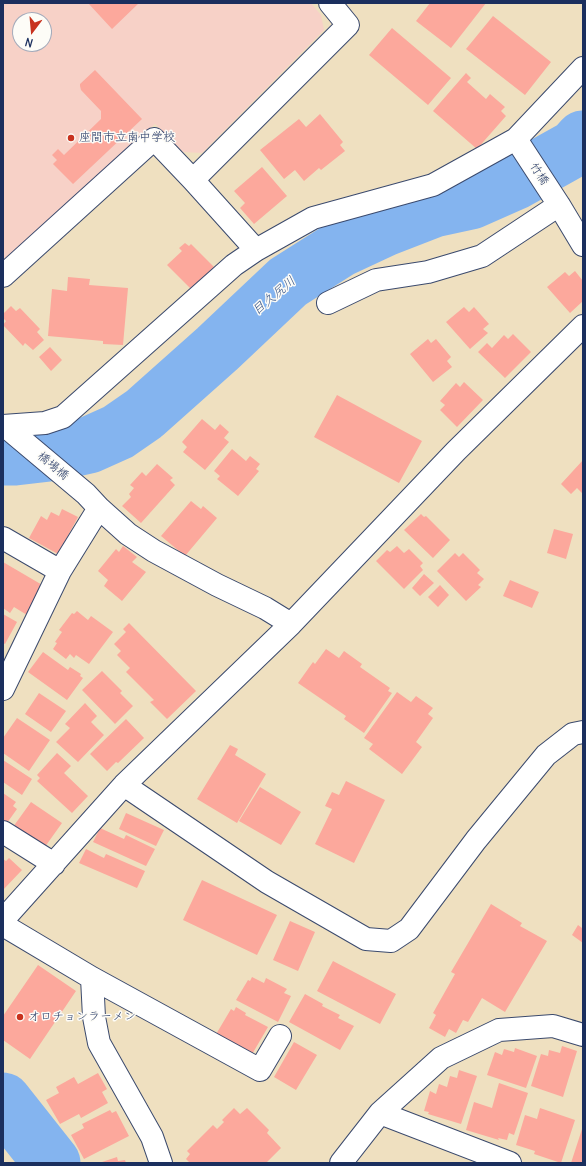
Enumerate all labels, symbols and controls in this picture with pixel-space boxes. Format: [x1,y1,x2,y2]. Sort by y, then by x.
north arrow [12,12,52,52]
text: N [23,35,35,50]
place label: 座間市立南中学校 [79,131,175,145]
marker: 座間市立南中学校 [66,133,76,143]
street label: 竹橋 [526,160,552,188]
water label: 目久尻川 [249,273,299,319]
street label: 橋場橋 [35,449,71,483]
place label: オロチョンラーメン [28,1010,136,1024]
marker: オロチョンラーメン [15,1012,25,1022]

